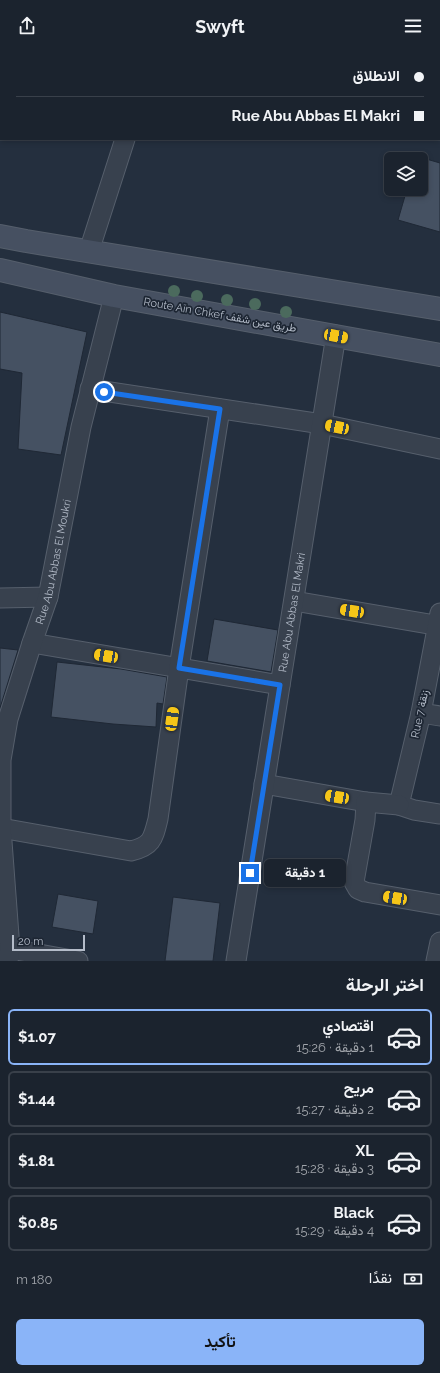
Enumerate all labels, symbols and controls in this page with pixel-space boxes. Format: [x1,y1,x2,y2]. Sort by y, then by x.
icon: share [16,15,38,37]
icon: menu [402,15,424,37]
text: Swyft [195,16,245,37]
text: الانطلاق [353,67,400,85]
text: Rue Abu Abbas El Makri [232,107,400,125]
map controls [384,152,428,196]
button: layers [384,152,428,196]
street label: Route Aïn Chkef طريق عين شقف [143,295,297,335]
car [323,328,349,344]
route start [95,383,113,401]
car [324,419,350,435]
street label: Rue Abu Abbas El Moukri [33,498,73,626]
street label: Rue Abu Abbas El Makri [276,552,308,673]
car [339,603,365,619]
car [93,648,119,664]
street label: Rue 7 زنقة [409,688,431,739]
car [164,706,180,732]
car [324,789,350,805]
callout: 1 دقيقة [264,859,346,887]
route end [241,864,259,882]
text: 1 دقيقة [285,865,325,880]
car [382,890,408,906]
scale bar [12,933,85,952]
text: 20 m [18,935,43,948]
text: اختر الرحلة [346,974,424,995]
text: اقتصادي [322,1017,374,1035]
icon: car [386,1019,422,1055]
text: $1.07 [18,1028,56,1046]
text: 1 دقيقة · 15:26 [296,1040,374,1055]
text: مريح [344,1079,374,1097]
icon: car [386,1081,422,1117]
text: $1.44 [18,1090,55,1108]
text: 2 دقيقة · 15:27 [296,1102,374,1117]
text: XL [356,1142,374,1160]
icon: car [386,1143,422,1179]
text: $1.81 [18,1152,55,1170]
text: 3 دقيقة · 15:28 [295,1161,374,1176]
text: Black [334,1204,374,1222]
icon: car [386,1205,422,1241]
text: $0.85 [18,1214,57,1232]
text: 4 دقيقة · 15:29 [295,1223,374,1238]
icon: cash [402,1268,424,1290]
text: نقدًا [369,1269,392,1287]
text: 180 m [16,1272,53,1287]
button: تأكيد [16,1319,424,1365]

